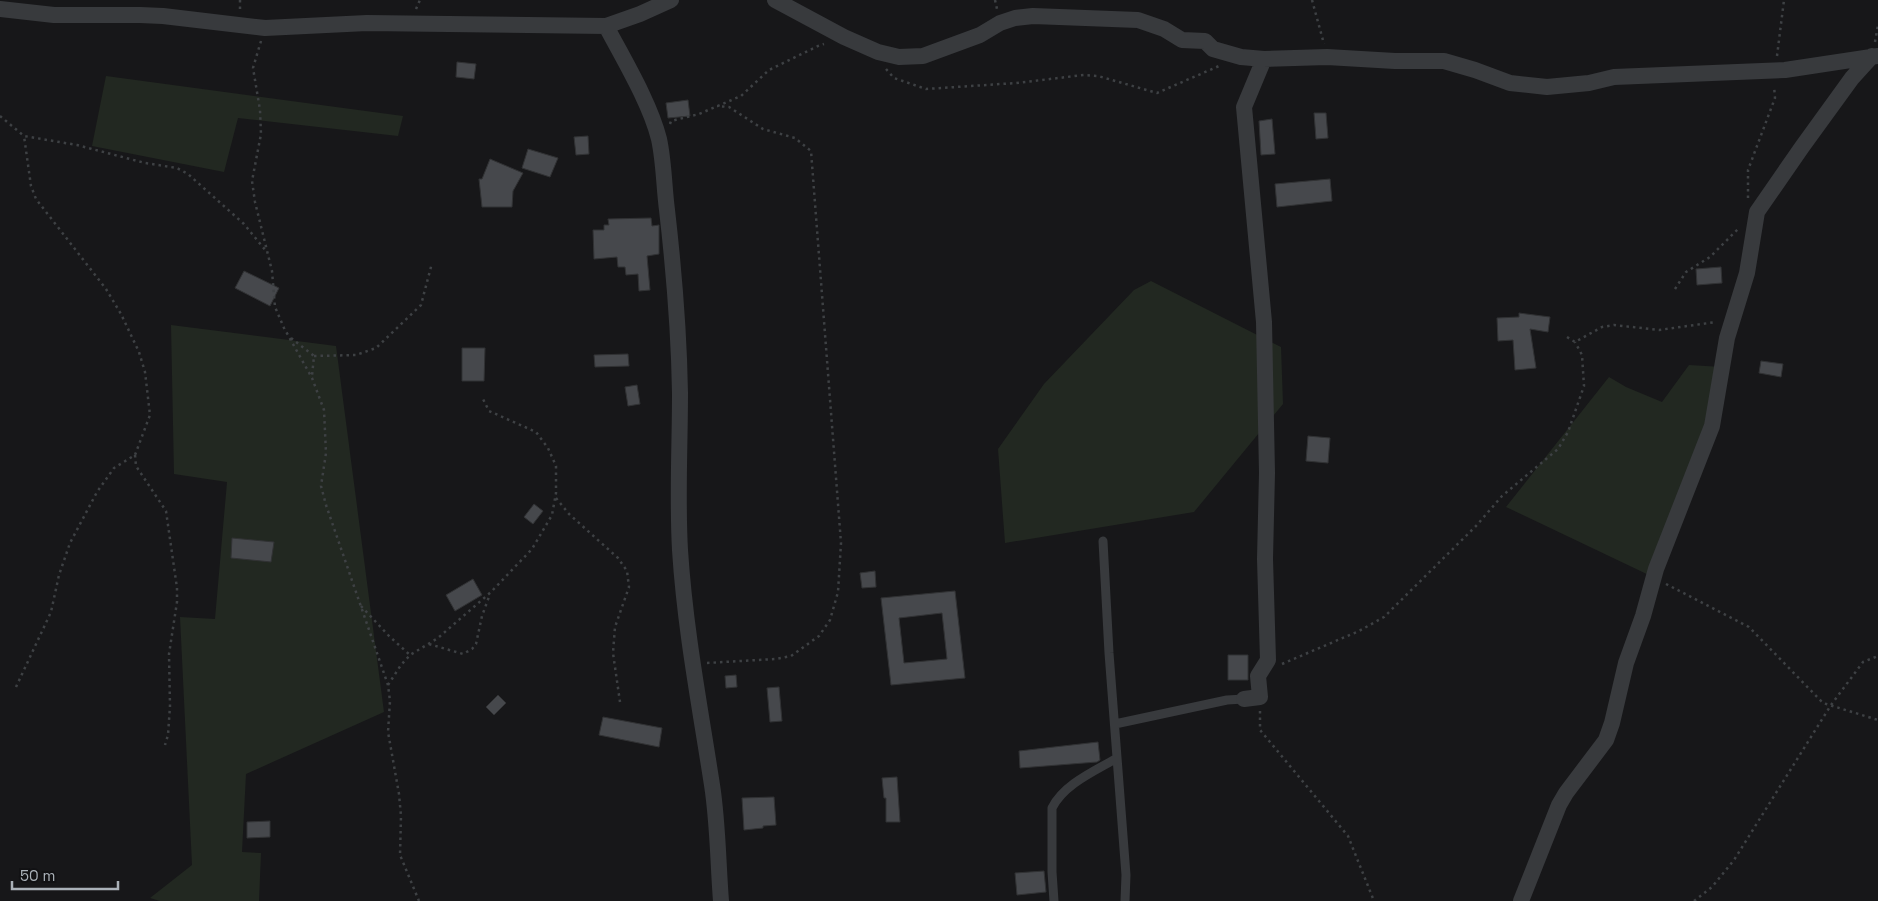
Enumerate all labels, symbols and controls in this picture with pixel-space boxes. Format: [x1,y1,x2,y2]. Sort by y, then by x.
scale bar [12,858,119,890]
text: 50 m [20,866,55,885]

